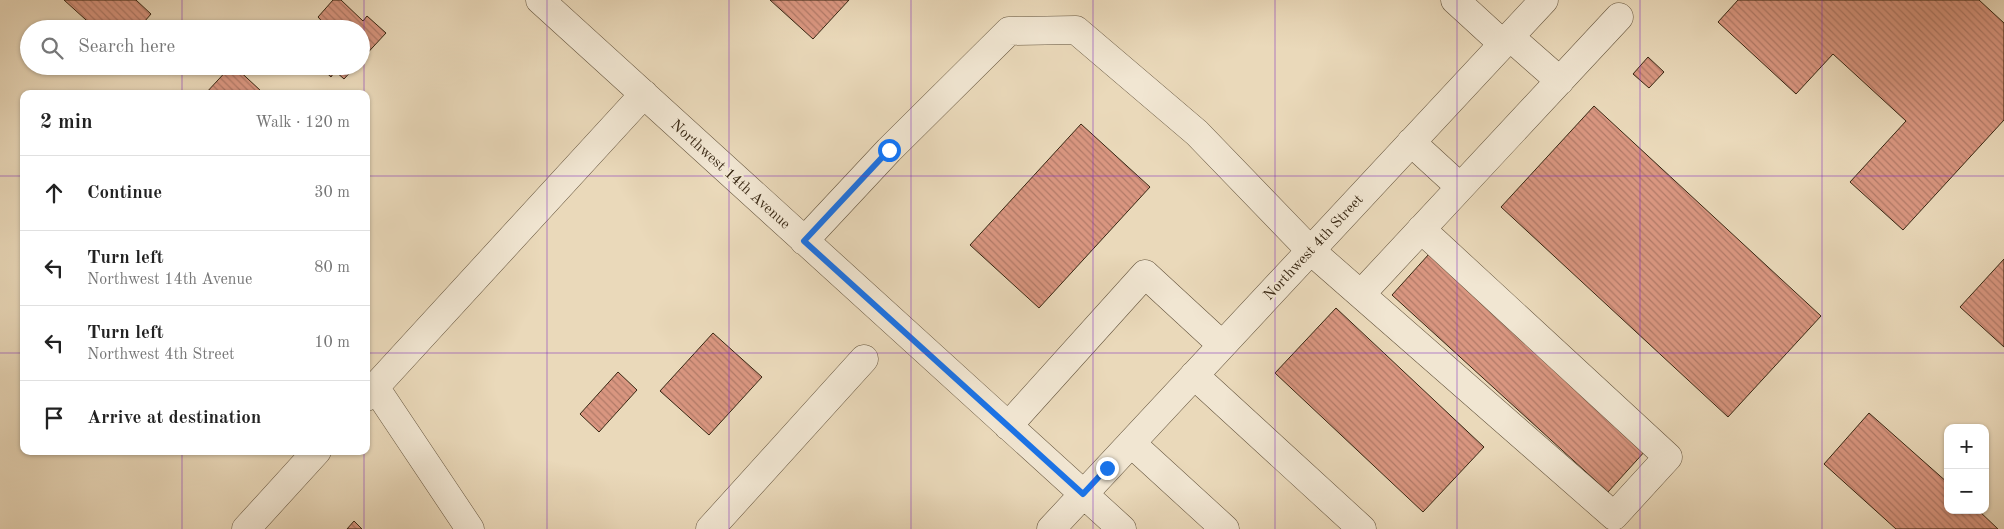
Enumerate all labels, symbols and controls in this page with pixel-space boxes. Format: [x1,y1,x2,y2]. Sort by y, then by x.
search box [20,20,370,75]
icon: search [38,34,66,62]
text: Search here [78,38,175,57]
text: 2 min [40,112,93,133]
text: Walk · 120 m [255,115,350,131]
street label: Northwest 14th Avenue [667,118,793,233]
route start [878,139,901,162]
icon: ahead [40,179,68,207]
text: Continue [87,184,162,203]
text: 30 m [314,185,350,201]
street label: Northwest 4th Street [1261,192,1367,304]
text: Turn left [87,249,164,268]
icon: left [40,254,68,282]
text: 80 m [314,260,350,276]
text: Northwest 14th Avenue [87,272,252,288]
text: Turn left [87,324,164,343]
icon: left [40,329,68,357]
text: 10 m [314,335,350,351]
text: Northwest 4th Street [87,347,235,363]
icon: arrive [40,404,68,432]
text: Arrive at destination [87,409,261,428]
map controls [1944,424,1989,514]
button: + [1944,424,1989,469]
route end [1096,457,1119,480]
button: − [1944,469,1989,514]

